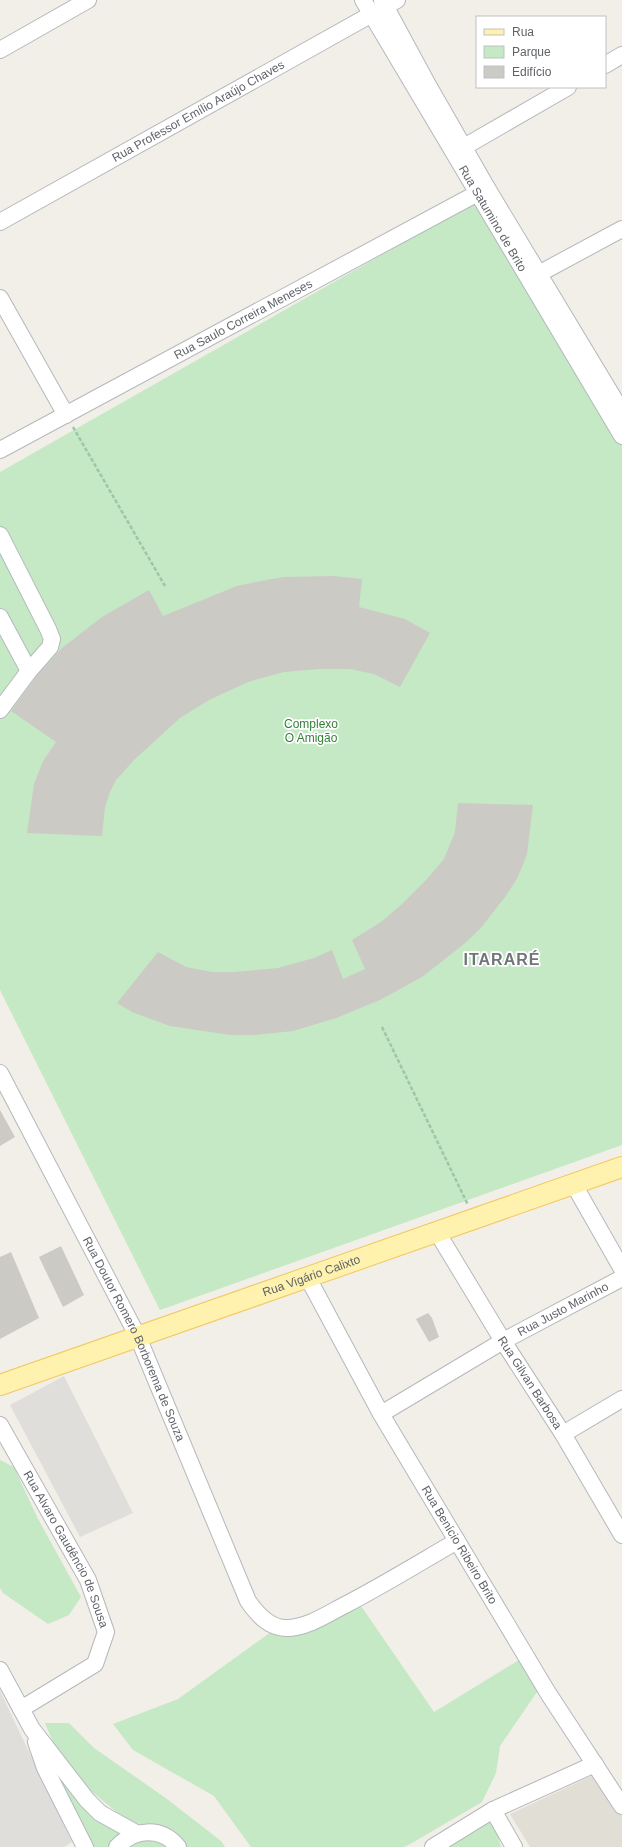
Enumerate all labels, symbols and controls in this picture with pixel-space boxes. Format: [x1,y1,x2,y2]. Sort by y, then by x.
legend [476,16,606,88]
text: Rua [512,25,534,39]
text: Parque [512,45,551,59]
street label: Rua Professor Emílio Araújo Chaves [110,58,287,165]
text: Edifício [512,65,552,79]
street label: Rua Satumino de Brito [456,163,530,274]
street label: Rua Saulo Correira Meneses [171,276,315,362]
park label: Complexo O Amigão [284,717,338,745]
district label: ITARARÉ [464,950,540,968]
street label: Rua Doutor Romero Borborema de Souza [80,1234,188,1444]
street label: Rua Vigário Calixto [261,1252,362,1299]
street label: Rua Justo Marinho [515,1279,611,1339]
street label: Rua Gilvan Barbosa [495,1334,565,1432]
street label: Rua Alvaro Gaudêncio de Sousa [20,1468,111,1630]
street label: Rua Benício Ribeiro Brito [419,1483,500,1607]

